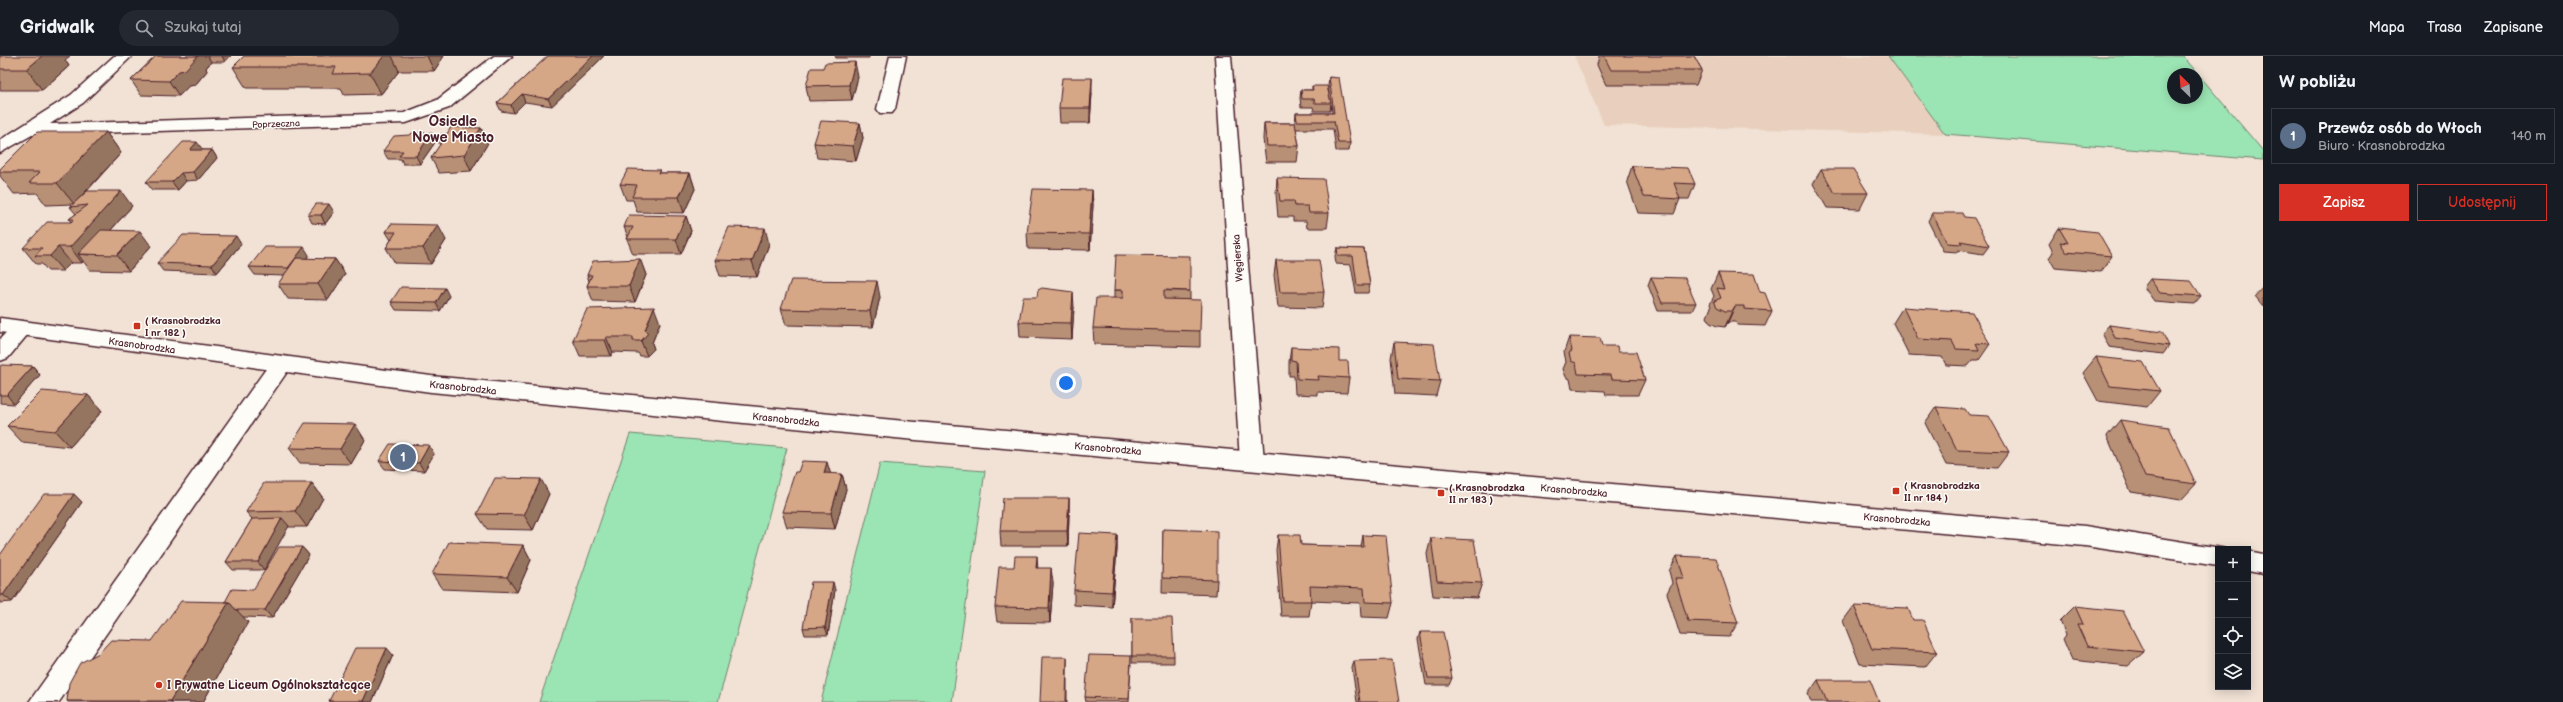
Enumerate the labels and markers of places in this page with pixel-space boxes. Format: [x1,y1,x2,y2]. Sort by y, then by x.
place label: ( Krasnobrodzka I nr 182 ) [145,315,221,339]
marker: ( Krasnobrodzka I nr 182 ) [132,321,142,331]
pin: 1 [390,442,416,472]
place label: ( Krasnobrodzka II nr 184 ) [1904,480,1980,504]
place label: ( Krasnobrodzka II nr 183 ) [1449,482,1525,506]
marker: ( Krasnobrodzka II nr 184 ) [1891,486,1901,496]
marker: ( Krasnobrodzka II nr 183 ) [1436,488,1446,498]
place label: I Prywatne Liceum Ogólnokształcące [167,678,371,693]
marker: I Prywatne Liceum Ogólnokształcące [154,680,164,690]

